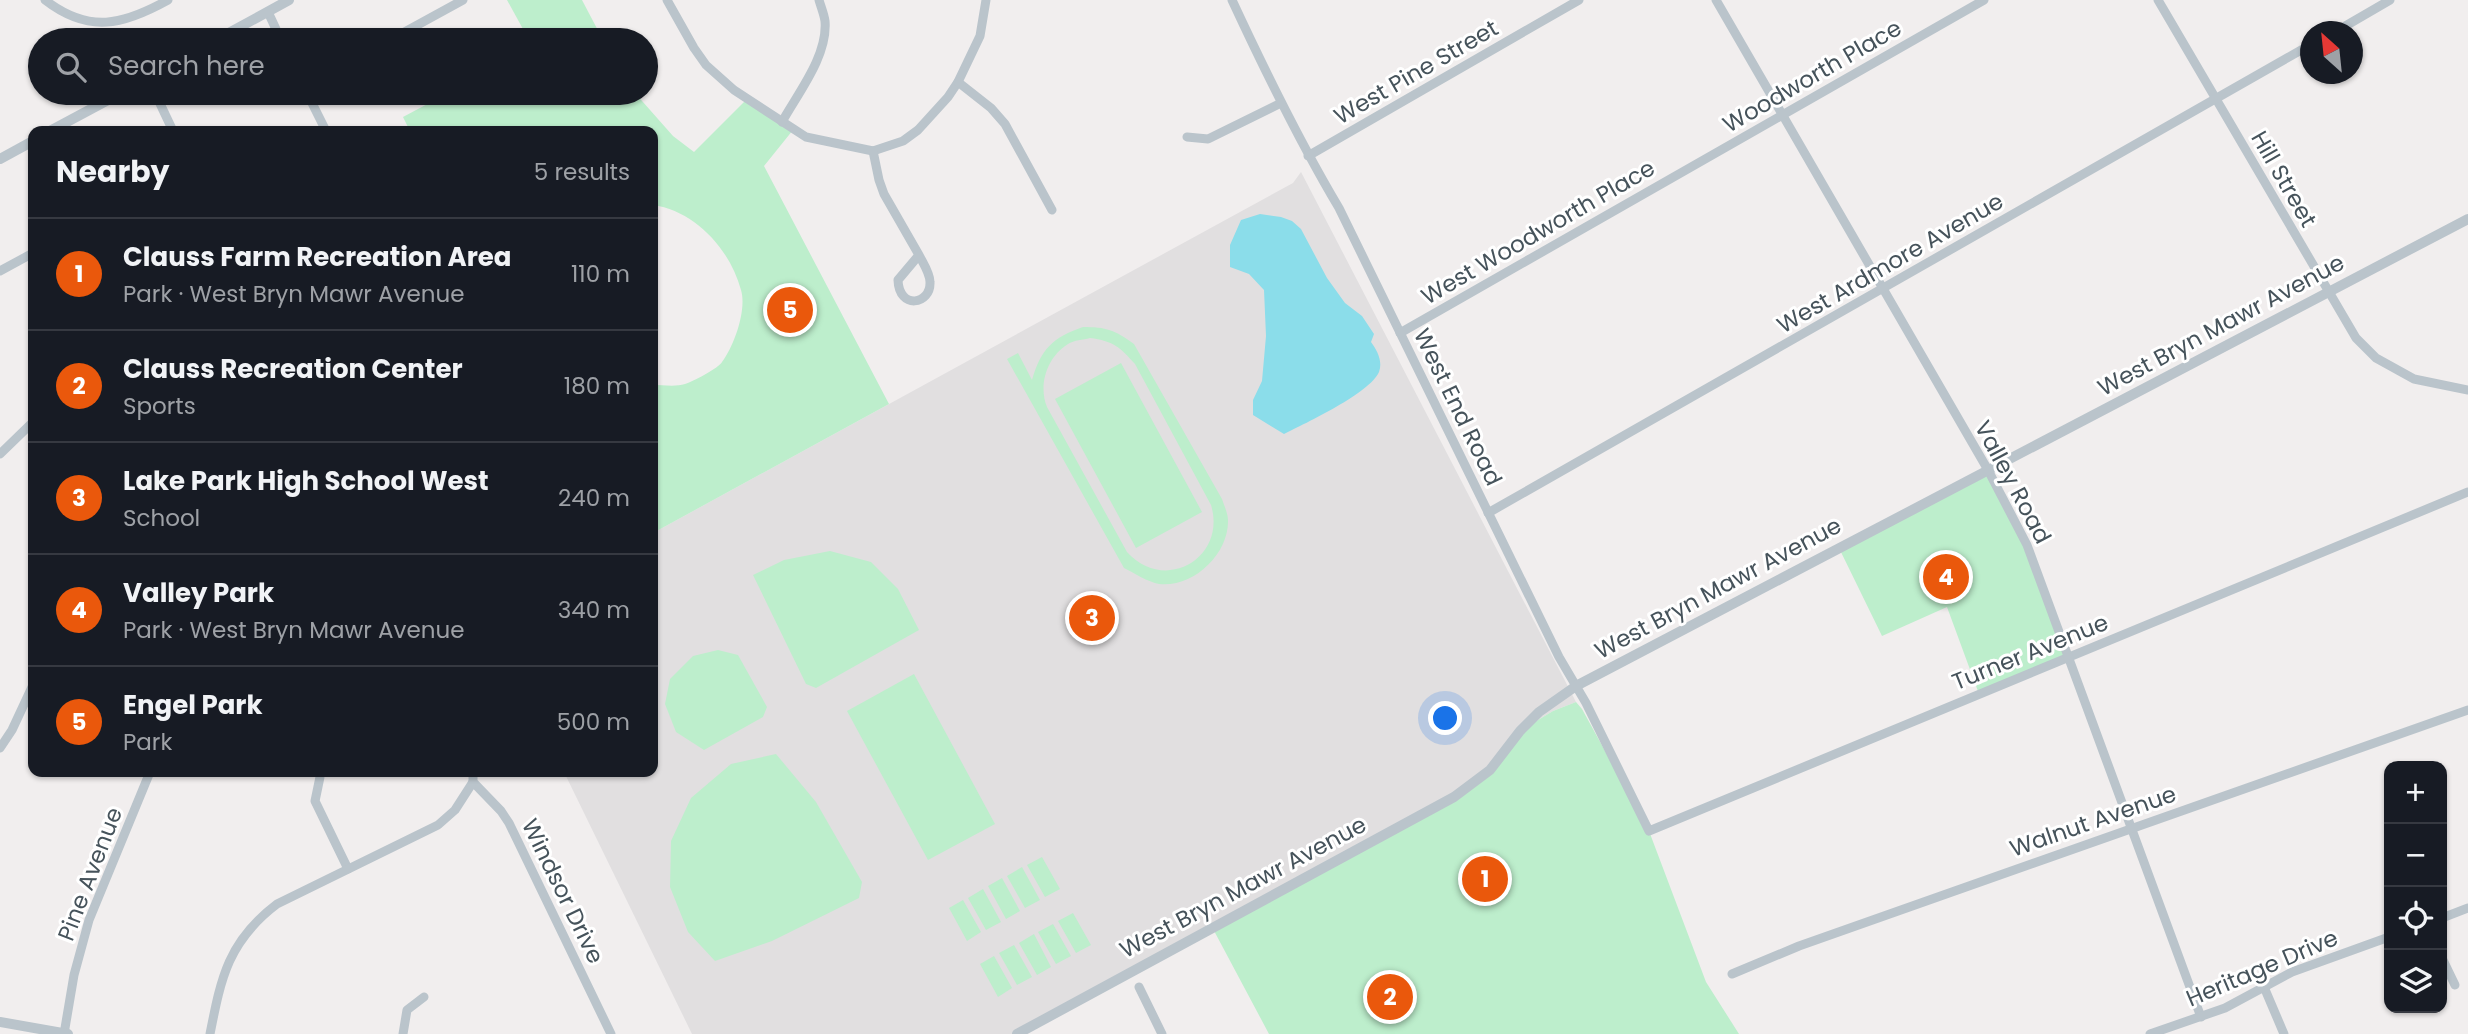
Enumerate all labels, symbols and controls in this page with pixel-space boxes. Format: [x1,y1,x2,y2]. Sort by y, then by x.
street label: West Pine Street [1328,12,1504,132]
street label: Woodworth Place [1717,12,1907,140]
north arrow [2300,21,2363,84]
search box [28,28,658,105]
icon: search [52,48,90,86]
text: Search here [108,48,265,84]
street label: Hill Street [2244,125,2324,233]
text: Nearby [56,150,170,193]
street label: West Woodworth Place [1415,152,1661,312]
text: 5 results [534,156,630,188]
street label: West Ardmore Avenue [1771,185,2009,341]
text: Clauss Farm Recreation Area [123,239,512,275]
street label: West Bryn Mawr Avenue [2092,246,2350,404]
text: 1 [75,258,83,290]
text: 110 m [571,258,630,290]
text: Park · West Bryn Mawr Avenue [123,278,464,310]
pin: 5 [767,284,813,336]
street label: West End Road [1406,323,1510,491]
text: Clauss Recreation Center [123,351,463,387]
text: 2 [72,370,86,402]
text: 180 m [564,370,630,402]
text: Sports [123,390,196,422]
street label: Valley Road [1967,415,2059,549]
text: Lake Park High School West [123,463,489,499]
text: 3 [72,482,86,514]
text: 240 m [558,482,630,514]
text: School [123,502,200,534]
street label: West Bryn Mawr Avenue [1589,509,1847,667]
pin: 4 [1923,551,1969,603]
text: Valley Park [123,575,274,611]
pin: 3 [1069,592,1115,644]
text: 4 [71,594,87,626]
text: 340 m [558,594,630,626]
street label: Turner Avenue [1947,606,2113,698]
text: Park · West Bryn Mawr Avenue [123,614,464,646]
text: Engel Park [123,687,263,723]
your location [1428,701,1462,735]
text: 5 [72,706,86,738]
text: 500 m [557,706,630,738]
text: Park [123,726,172,758]
map controls [2384,761,2447,1013]
button: + [2384,761,2447,824]
street label: Walnut Avenue [2006,778,2180,864]
street label: Pine Avenue [50,803,130,945]
street label: West Bryn Mawr Avenue [1114,808,1372,966]
street label: Windsor Drive [514,813,612,969]
button: − [2384,824,2447,887]
pin: 1 [1462,853,1508,905]
button: locate [2384,887,2447,950]
street label: Heritage Drive [2181,922,2343,1014]
button: layers [2384,950,2447,1013]
pin: 2 [1367,971,1413,1023]

